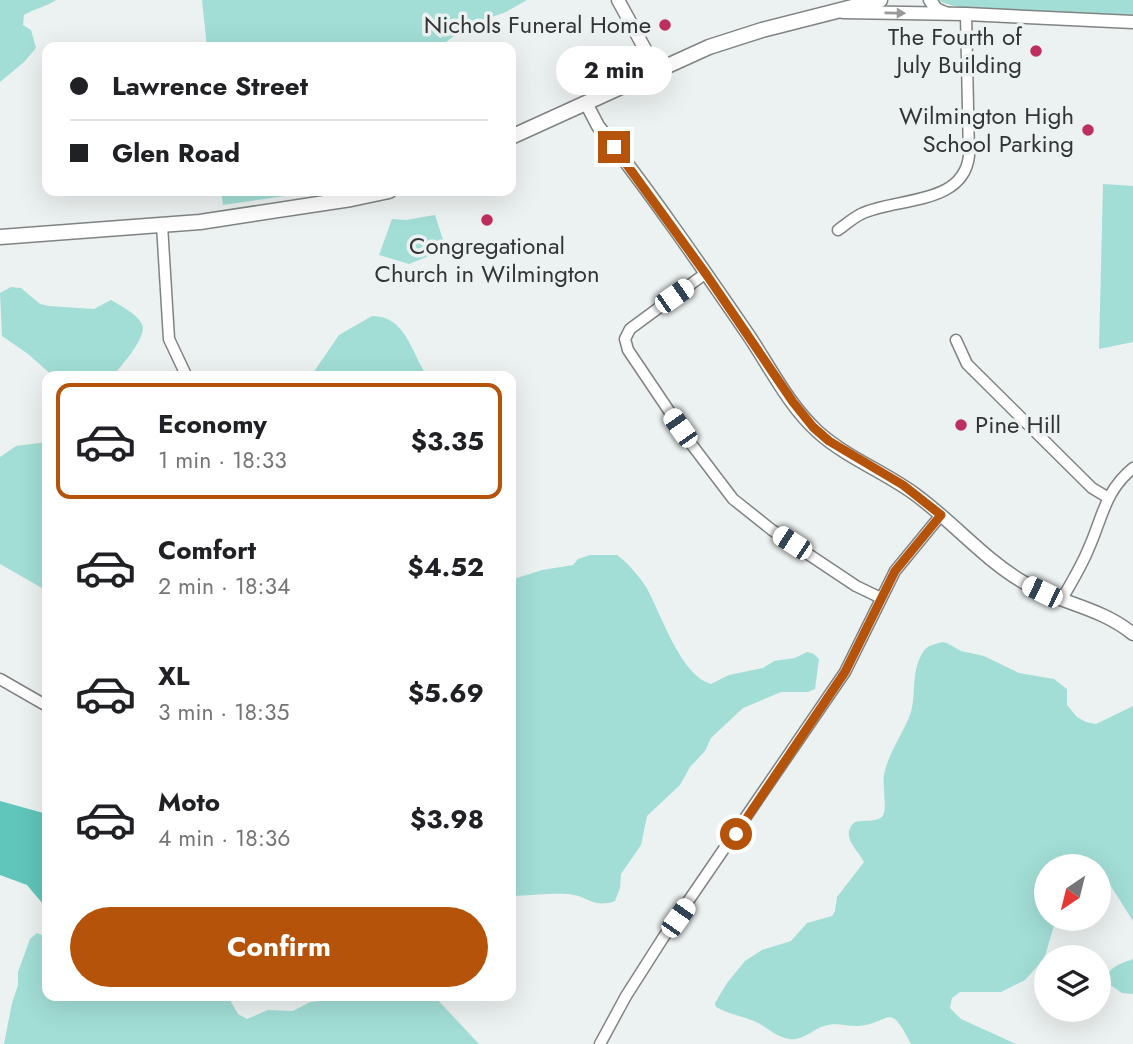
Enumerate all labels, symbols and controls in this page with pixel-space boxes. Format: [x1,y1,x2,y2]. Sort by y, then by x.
place label: Nichols Funeral Home [424,7,651,42]
one-way arrow [884,7,906,19]
marker: Nichols Funeral Home [657,17,673,33]
place label: The Fourth of July Building [888,19,1023,82]
marker: The Fourth of July Building [1028,43,1044,59]
callout: 2 min [556,46,672,94]
text: 2 min [584,53,644,87]
text: Lawrence Street [112,67,308,105]
place label: Wilmington High School Parking [899,98,1074,161]
marker: Wilmington High School Parking [1080,122,1096,138]
route end [598,131,630,163]
text: Glen Road [112,134,240,172]
marker: Congregational Church in Wilmington [479,212,495,228]
place label: Congregational Church in Wilmington [374,228,600,291]
car [651,275,698,317]
text: Economy [158,405,267,443]
car [660,405,701,451]
place label: Pine Hill [975,407,1061,442]
icon: car [74,410,137,473]
marker: Pine Hill [953,417,969,433]
text: $3.35 [411,422,484,460]
text: 1 min · 18:33 [158,443,287,477]
car [769,523,816,563]
text: Comfort [158,531,256,569]
icon: car [74,536,137,599]
text: $4.52 [407,548,484,586]
text: 2 min · 18:34 [158,569,290,603]
car [1019,573,1066,611]
text: XL [158,657,190,695]
icon: car [74,662,137,725]
text: $5.69 [408,674,484,712]
text: 3 min · 18:35 [158,695,290,729]
text: Moto [158,783,220,821]
icon: car [74,788,137,851]
text: $3.98 [410,800,484,838]
route start [720,818,752,850]
text: 4 min · 18:36 [158,821,291,855]
north arrow [1034,854,1111,931]
map controls [1034,854,1111,1022]
car [658,895,699,941]
button: Confirm [70,907,488,987]
button: layers [1034,945,1111,1022]

